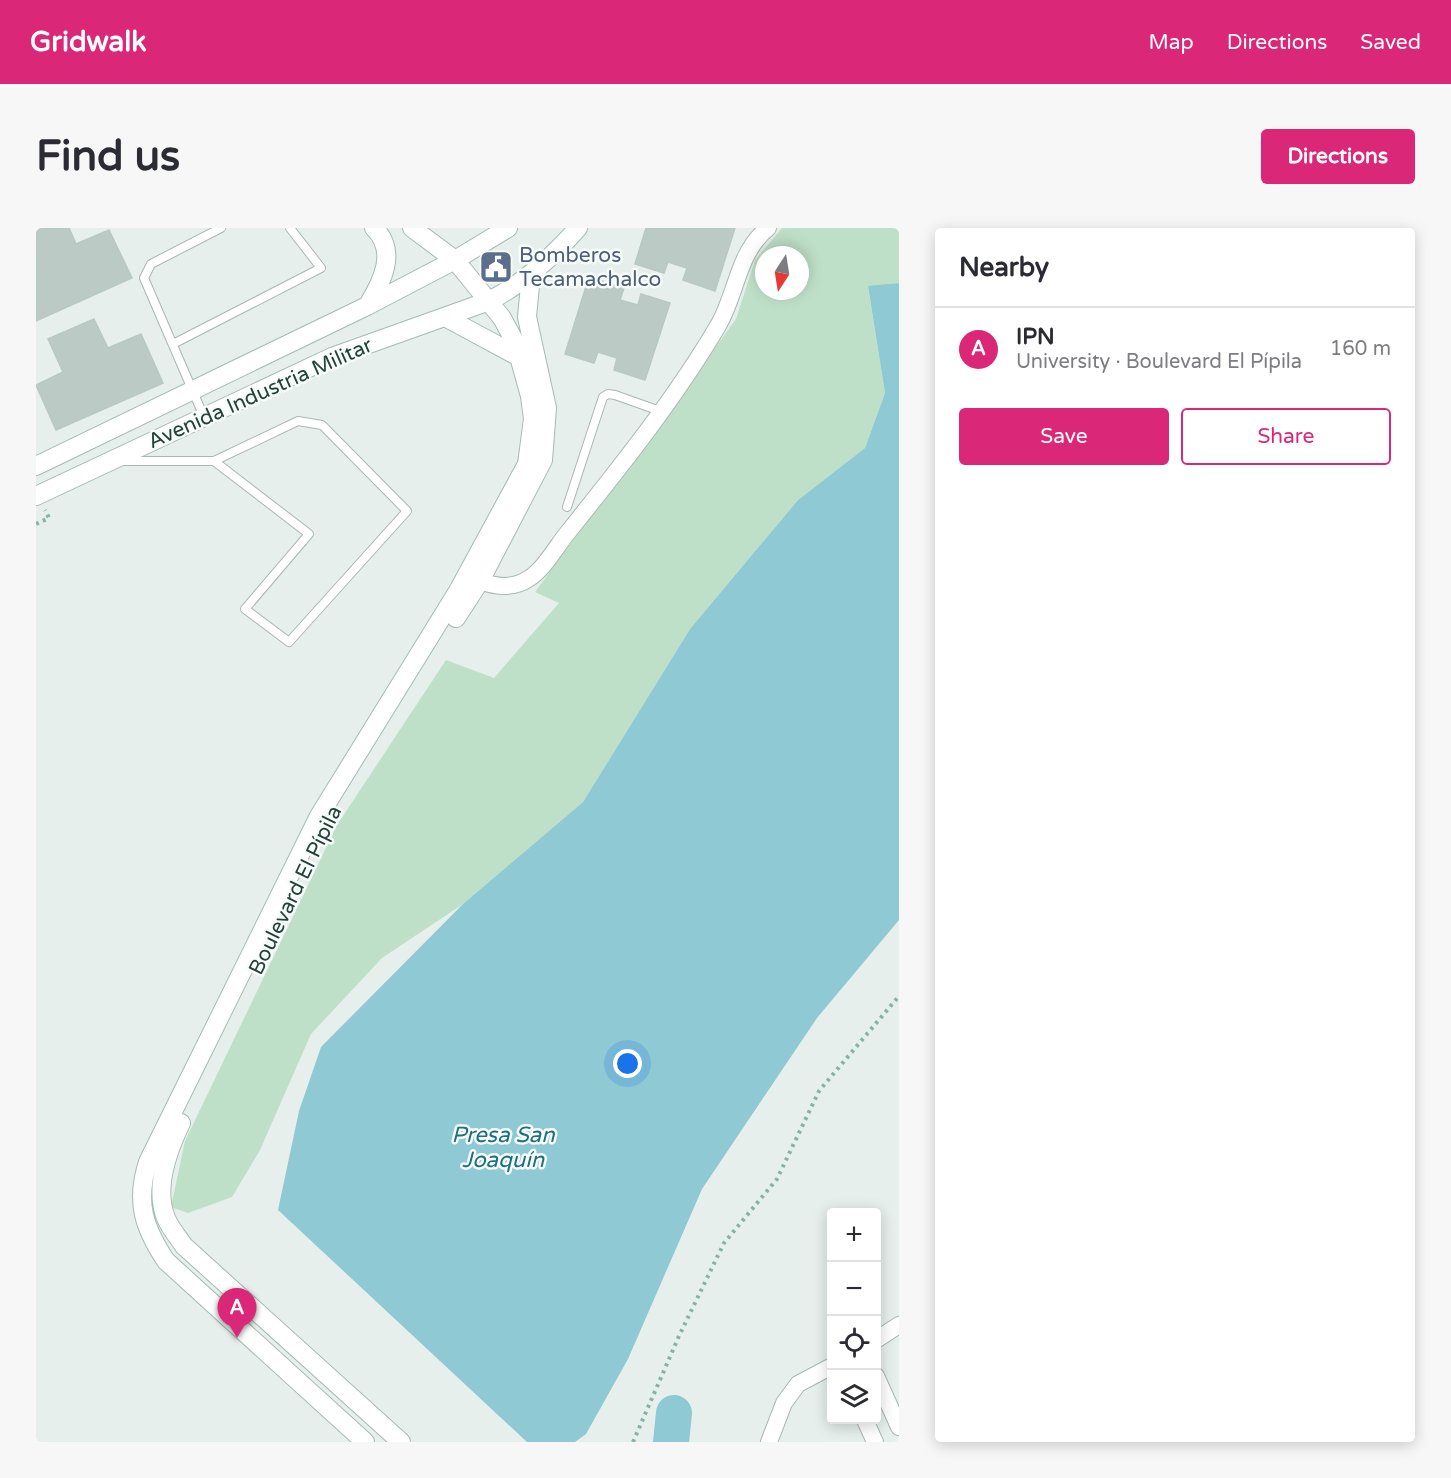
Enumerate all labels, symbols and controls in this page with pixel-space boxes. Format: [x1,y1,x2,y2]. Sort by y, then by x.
text: Gridwalk [30,25,147,59]
text: Map [1148,30,1194,55]
text: Directions [1227,30,1327,55]
text: Saved [1360,30,1421,55]
button: Directions [1261,129,1415,184]
text: Find us [36,131,180,182]
place label: Bomberos Tecamachalco [519,243,661,292]
north arrow [755,246,809,300]
public building icon: Bomberos Tecamachalco [478,249,514,285]
text: Nearby [959,252,1049,283]
text: IPN [1016,324,1055,350]
street label: Avenida Industria Militar [144,333,376,454]
text: A [971,337,986,361]
text: 160 m [1330,337,1391,361]
text: University · Boulevard El Pípila [1016,350,1302,374]
button: Save [959,408,1169,465]
button: Share [1181,408,1391,465]
street label: Boulevard El Pípila [244,802,347,979]
your location [613,1049,642,1078]
water label: Presa San Joaquín [451,1122,555,1173]
map controls [827,1208,881,1424]
button: + [827,1208,881,1262]
button: − [827,1262,881,1316]
pin: A [218,1288,256,1338]
button: locate [827,1316,881,1370]
button: layers [827,1370,881,1424]

